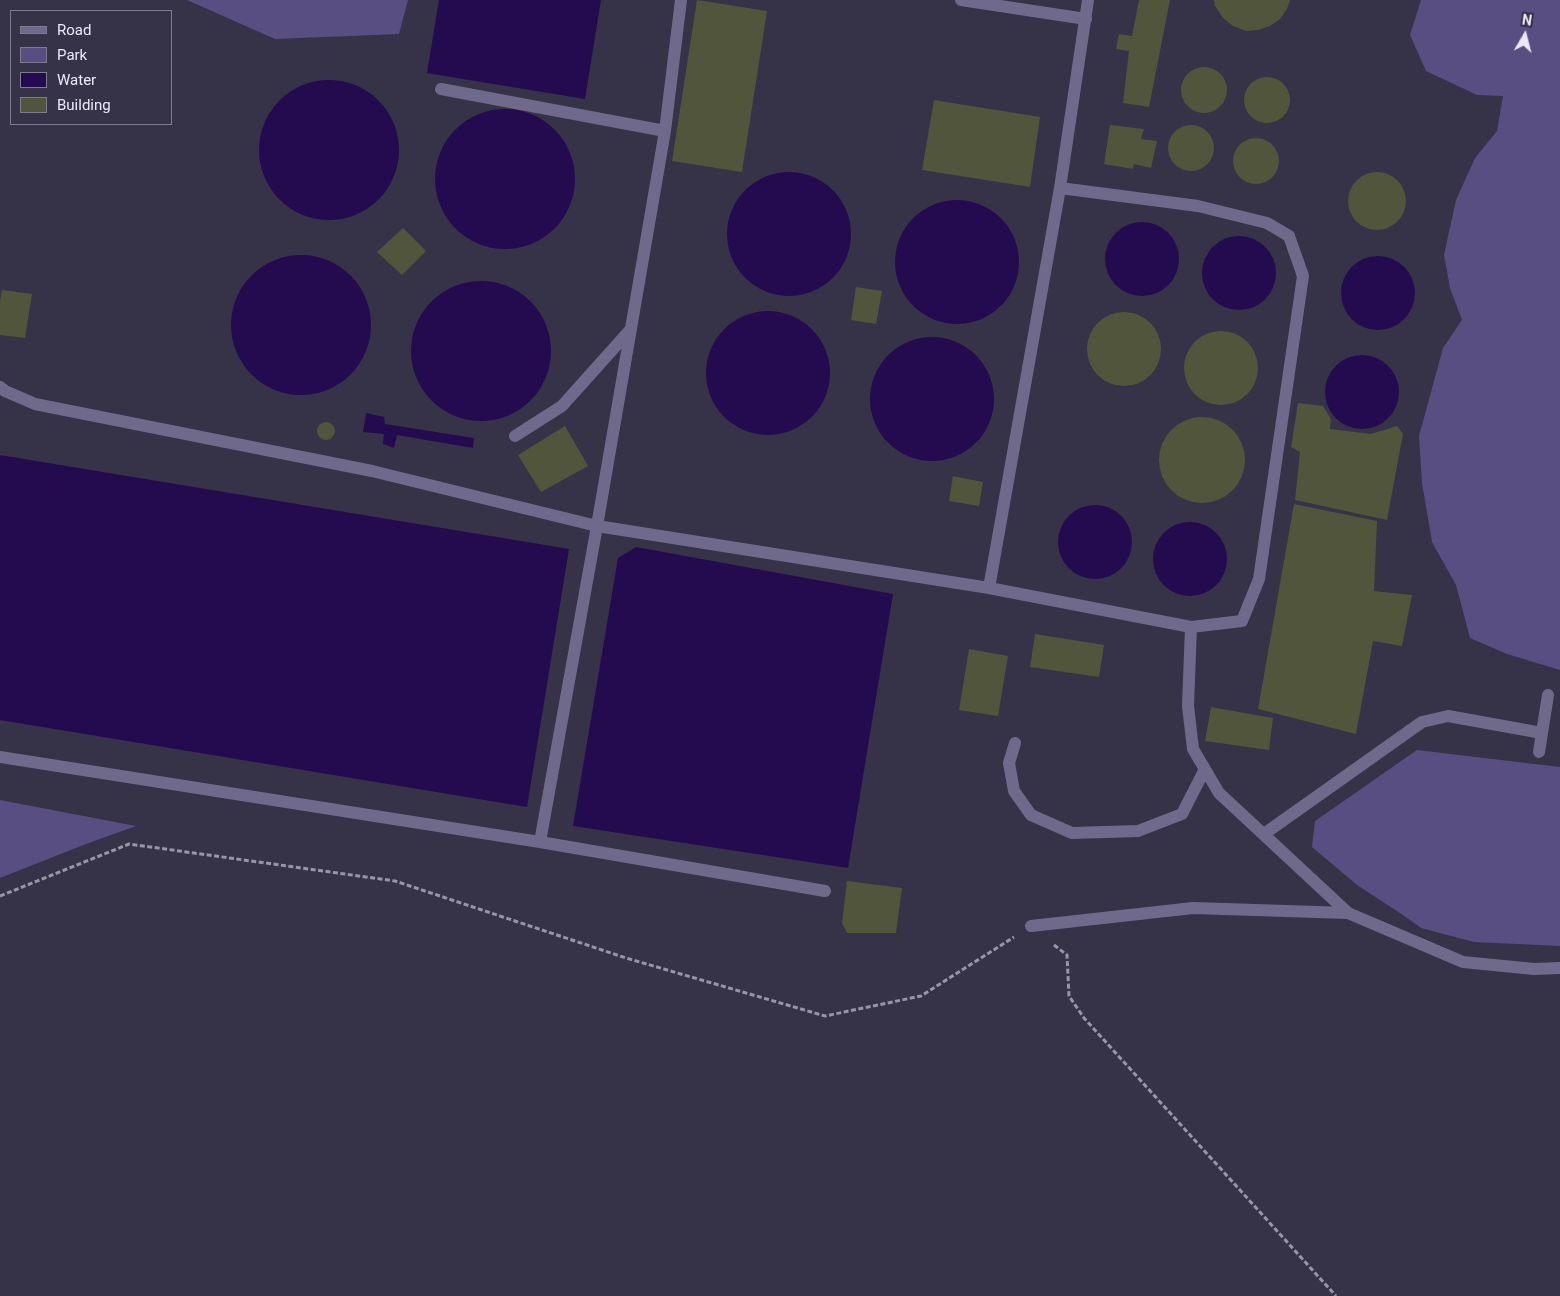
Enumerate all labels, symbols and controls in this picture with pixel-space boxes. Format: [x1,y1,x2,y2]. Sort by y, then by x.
legend [10,10,172,125]
north arrow [1500,10,1550,60]
text: N [1521,12,1533,29]
text: Road [57,21,91,39]
text: Park [57,46,87,64]
text: Water [57,71,96,89]
text: Building [57,96,111,114]

